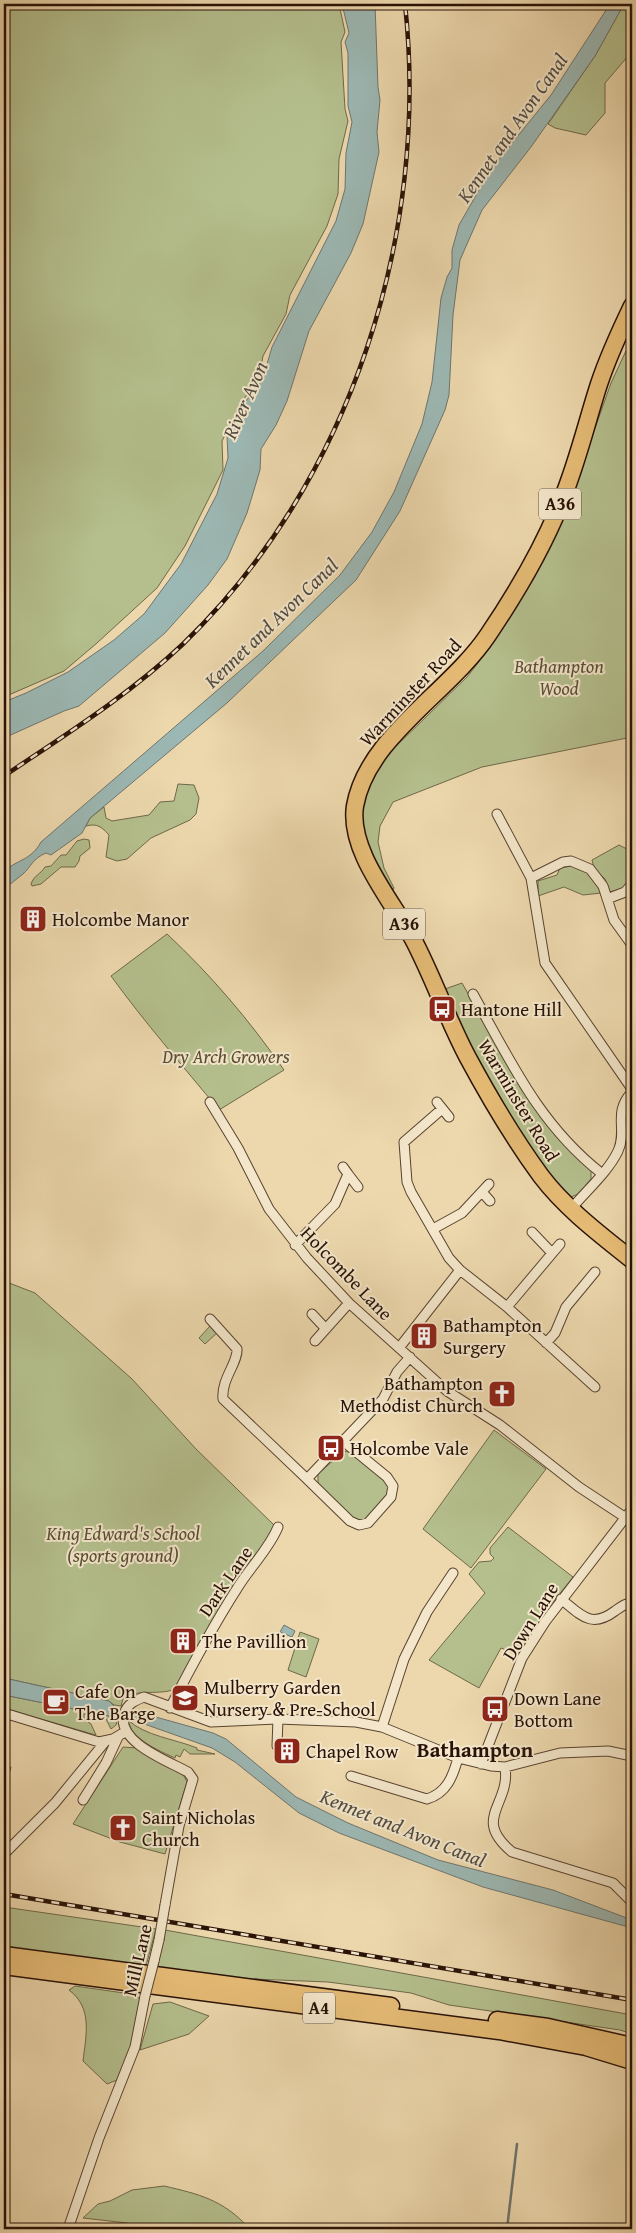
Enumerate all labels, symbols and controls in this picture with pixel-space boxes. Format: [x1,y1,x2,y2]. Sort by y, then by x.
water label: Kennet and Avon Canal [449,47,574,209]
water label: River Avon [214,356,275,444]
road number: A36 [539,488,581,520]
water label: Kennet and Avon Canal [197,551,344,695]
street label: Warminster Road [352,631,468,752]
park label: Bathampton Wood [513,652,604,702]
building icon: Holcombe Manor [18,904,48,934]
place label: Holcombe Manor [52,905,189,933]
road number: A36 [383,909,425,940]
bus stop icon: Hantone Hill [427,994,457,1024]
place label: Hantone Hill [461,995,562,1023]
street label: Warminster Road [471,1033,567,1167]
park label: Dry Arch Growers [161,1042,290,1070]
street label: Holcombe Lane [295,1219,400,1327]
place label: Bathampton Surgery [443,1311,542,1361]
building icon: Bathampton Surgery [409,1321,439,1351]
place label: Bathampton Methodist Church [340,1369,483,1419]
church icon: Bathampton Methodist Church [487,1379,517,1409]
bus stop icon: Holcombe Vale [316,1433,346,1463]
place label: Holcombe Vale [350,1434,469,1462]
park label: King Edward's School (sports ground) [45,1519,200,1569]
street label: Dark Lane [191,1540,259,1622]
street label: Down Lane [495,1577,565,1665]
building icon: The Pavillion [168,1626,198,1656]
place label: The Pavillion [202,1627,307,1655]
place label: Mulberry Garden Nursery & Pre-School [204,1673,376,1723]
place label: Cafe On The Barge [75,1677,155,1727]
school or university icon: Mulberry Garden Nursery & Pre-School [170,1683,200,1713]
place label: Down Lane Bottom [514,1684,601,1734]
cafe icon: Cafe On The Barge [41,1687,71,1717]
bus stop icon: Down Lane Bottom [480,1694,510,1724]
district label: Bathampton [417,1734,534,1765]
building icon: Chapel Row [272,1736,302,1766]
place label: Chapel Row [306,1737,399,1765]
water label: Kennet and Avon Canal [315,1781,490,1874]
place label: Saint Nicholas Church [142,1803,255,1853]
church icon: Saint Nicholas Church [108,1813,138,1843]
street label: Mill Lane [115,1921,159,1999]
road number: A4 [303,1992,335,2024]

